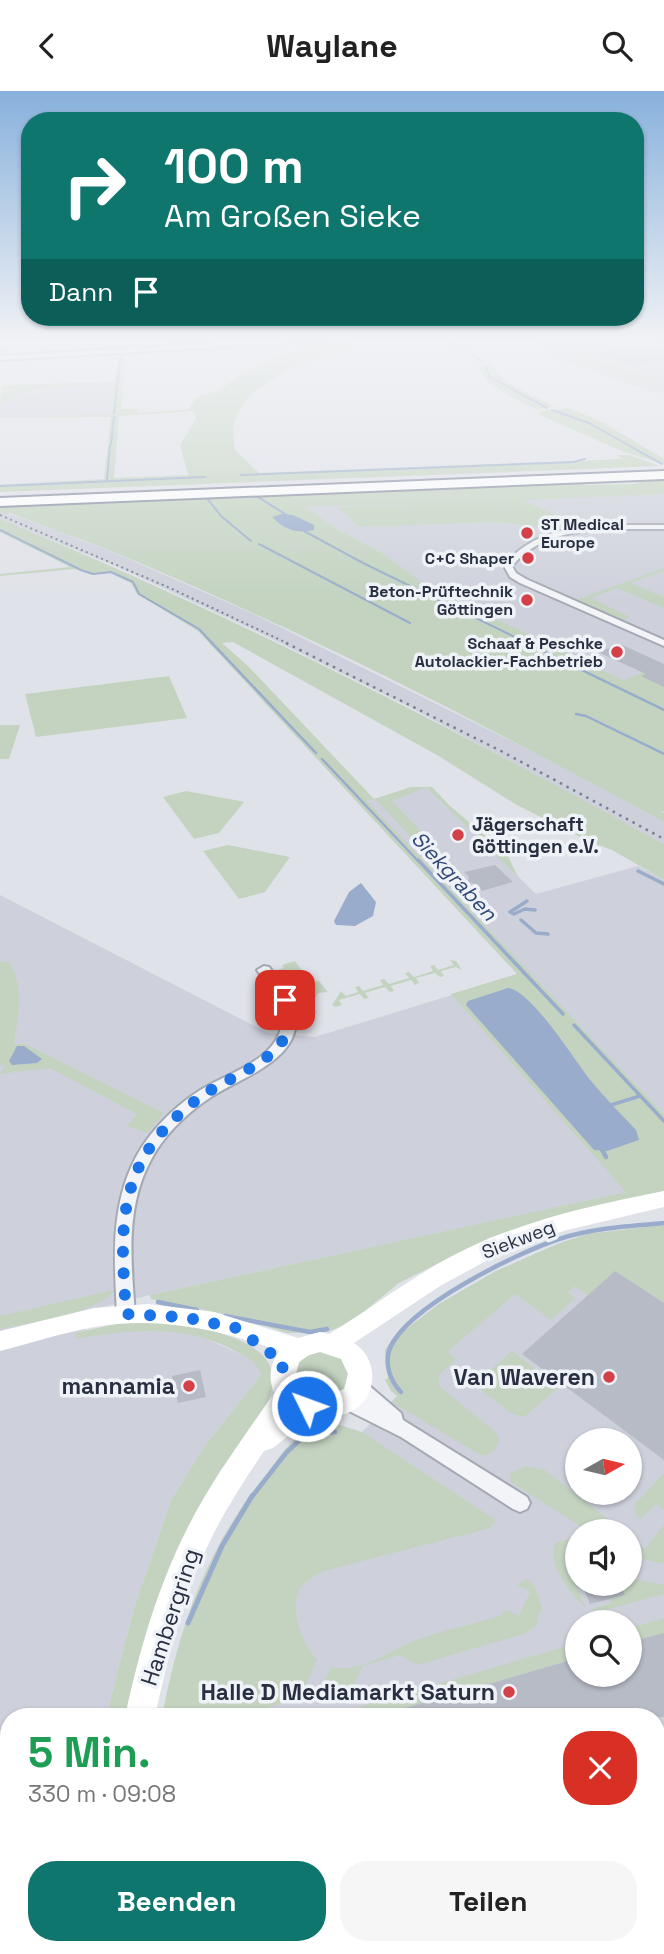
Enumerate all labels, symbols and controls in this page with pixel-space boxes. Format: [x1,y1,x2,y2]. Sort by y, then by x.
text: Waylane [266,26,398,66]
icon: back [28,27,66,65]
icon: search [598,27,636,65]
text: 100 m [164,135,304,197]
icon: right [49,140,140,231]
text: Am Großen Sieke [164,196,421,236]
icon: arrive [127,273,165,311]
text: Dann [49,275,113,309]
place label: ST Medical Europe [541,514,624,553]
marker: ST Medical Europe [519,525,535,541]
place label: C+C Shaper [425,548,514,569]
marker: C+C Shaper [520,550,536,566]
place label: Beton-Prüftechnik Göttingen [369,581,513,620]
marker: Beton-Prüftechnik Göttingen [519,592,535,608]
place label: Schaaf & Peschke Autolackier-Fachbetrieb [415,633,603,672]
marker: Schaaf & Peschke Autolackier-Fachbetrieb [609,644,625,660]
place label: Jägerschaft Göttingen e.V. [472,812,599,859]
water label: Siekgraben [406,825,504,927]
marker: Jägerschaft Göttingen e.V. [450,827,466,843]
pin [255,970,315,1030]
icon: arrive [266,981,304,1019]
street label: Siekweg [478,1214,558,1265]
place label: Van Waveren [453,1362,595,1392]
position arrow [270,1369,344,1443]
marker: Van Waveren [601,1369,617,1385]
place label: mannamia [61,1371,175,1401]
marker: mannamia [181,1378,197,1394]
north arrow [565,1428,642,1505]
map controls [565,1428,642,1687]
button: sound [565,1519,642,1596]
street label: Hambergring [134,1544,206,1690]
button: search [565,1610,642,1687]
place label: Halle D Mediamarkt Saturn [201,1677,495,1707]
marker: Halle D Mediamarkt Saturn [501,1684,517,1700]
text: 5 Min. [28,1726,150,1779]
button: close [563,1731,637,1805]
text: 330 m · 09:08 [28,1779,176,1809]
button: Beenden [28,1861,326,1941]
button: Teilen [340,1861,637,1941]

